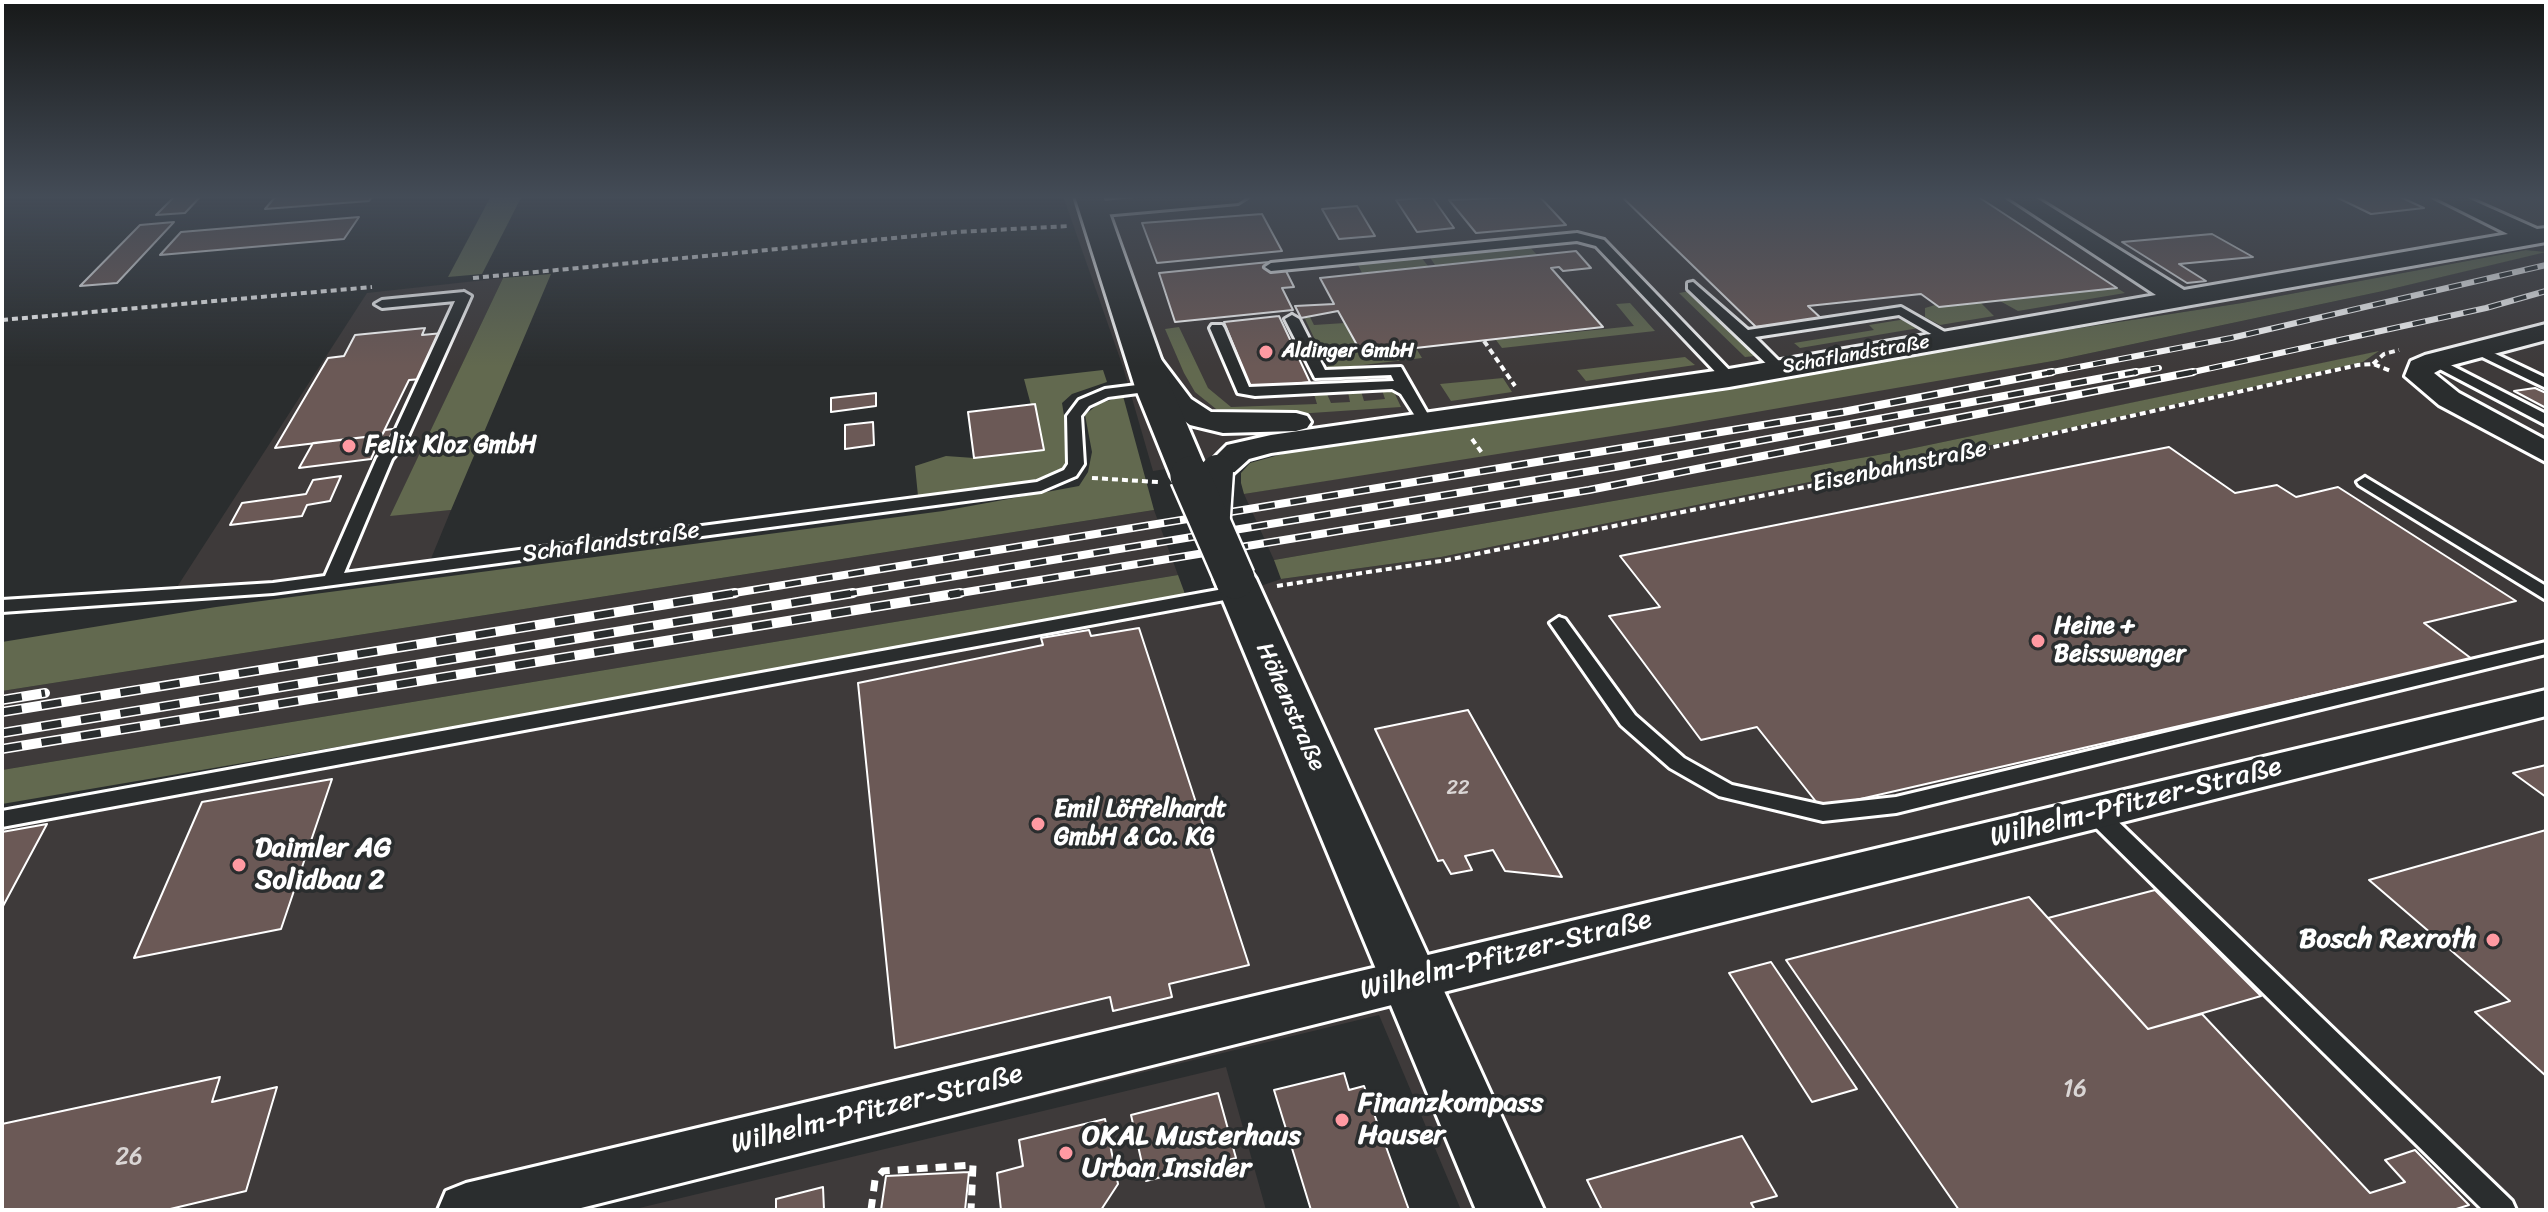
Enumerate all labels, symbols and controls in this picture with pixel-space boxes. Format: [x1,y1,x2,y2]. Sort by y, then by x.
street label: Schaflandstraße [1781,330,1931,380]
place label: Aldinger GmbH [1282,340,1414,364]
marker: Aldinger GmbH [1257,343,1275,361]
place label: Felix Kloz GmbH [365,432,537,460]
street label: Eisenbahnstraße [1810,434,1990,500]
marker: Felix Kloz GmbH [340,437,358,455]
street label: Schaflandstraße [520,516,702,570]
place label: Heine + Beisswenger [2054,613,2186,669]
marker: Heine + Beisswenger [2029,632,2047,650]
street label: Höhenstraße [1249,638,1331,776]
street label: Wilhelm-Pfitzer-Straße [1987,751,2285,855]
house number: 22 [1446,777,1470,801]
place label: Emil Löffelhardt GmbH & Co. KG [1054,796,1227,852]
marker: Emil Löffelhardt GmbH & Co. KG [1029,815,1047,833]
place label: Daimler AG Solidbau 2 [255,832,391,898]
marker: Daimler AG Solidbau 2 [230,856,248,874]
street label: Wilhelm-Pfitzer-Straße [1357,904,1655,1008]
place label: Bosch Rexroth [2299,923,2477,957]
marker: Bosch Rexroth [2484,931,2502,949]
street label: Wilhelm-Pfitzer-Straße [728,1058,1026,1162]
house number: 16 [2063,1076,2087,1104]
place label: Finanzkompass Hauser [1358,1087,1543,1153]
marker: Finanzkompass Hauser [1333,1111,1351,1129]
place label: OKAL Musterhaus Urban Insider [1082,1120,1301,1186]
house number: 26 [115,1144,143,1172]
marker: OKAL Musterhaus Urban Insider [1057,1144,1075,1162]

